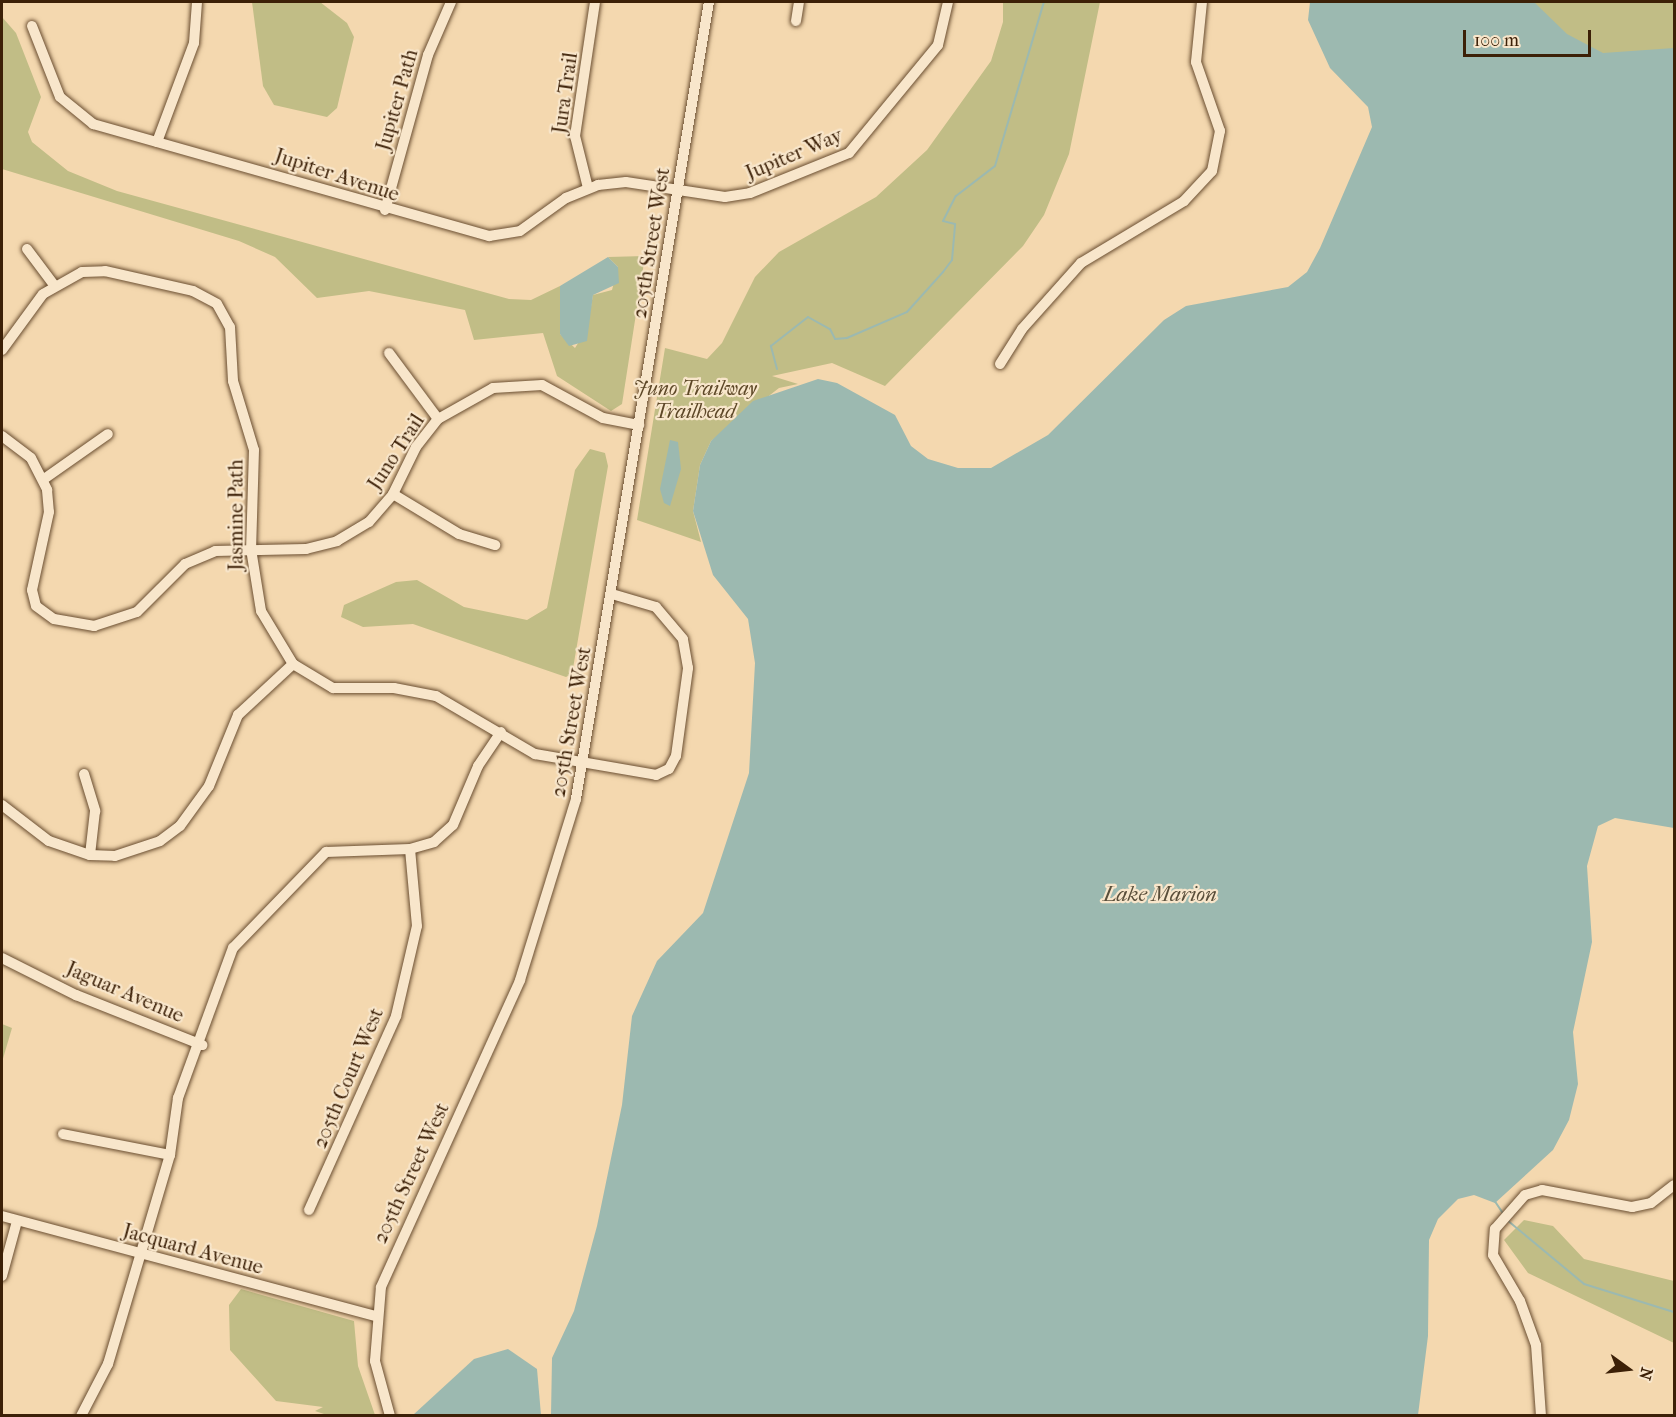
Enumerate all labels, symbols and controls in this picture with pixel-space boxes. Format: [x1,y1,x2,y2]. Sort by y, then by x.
scale bar [1466,18,1594,56]
text: 100 m [1474,30,1519,51]
street label: Jupiter Path [371,47,423,153]
street label: Jura Trail [547,51,583,135]
street label: Jupiter Way [742,123,846,185]
street label: Jupiter Avenue [272,144,402,206]
street label: 205th Street West [627,166,675,320]
park label: Juno Trailway Trailhead [633,376,757,423]
street label: Juno Trail [363,410,429,494]
street label: Jasmine Path [224,459,248,571]
street label: 205th Street West [546,645,596,799]
water label: Lake Marion [1103,881,1217,907]
street label: Jaguar Avenue [63,956,187,1028]
street label: 205th Court West [308,1004,388,1152]
street label: 205th Street West [368,1099,454,1247]
street label: Jacquard Avenue [120,1219,266,1279]
north arrow [1598,1339,1658,1399]
text: N [1635,1365,1657,1382]

